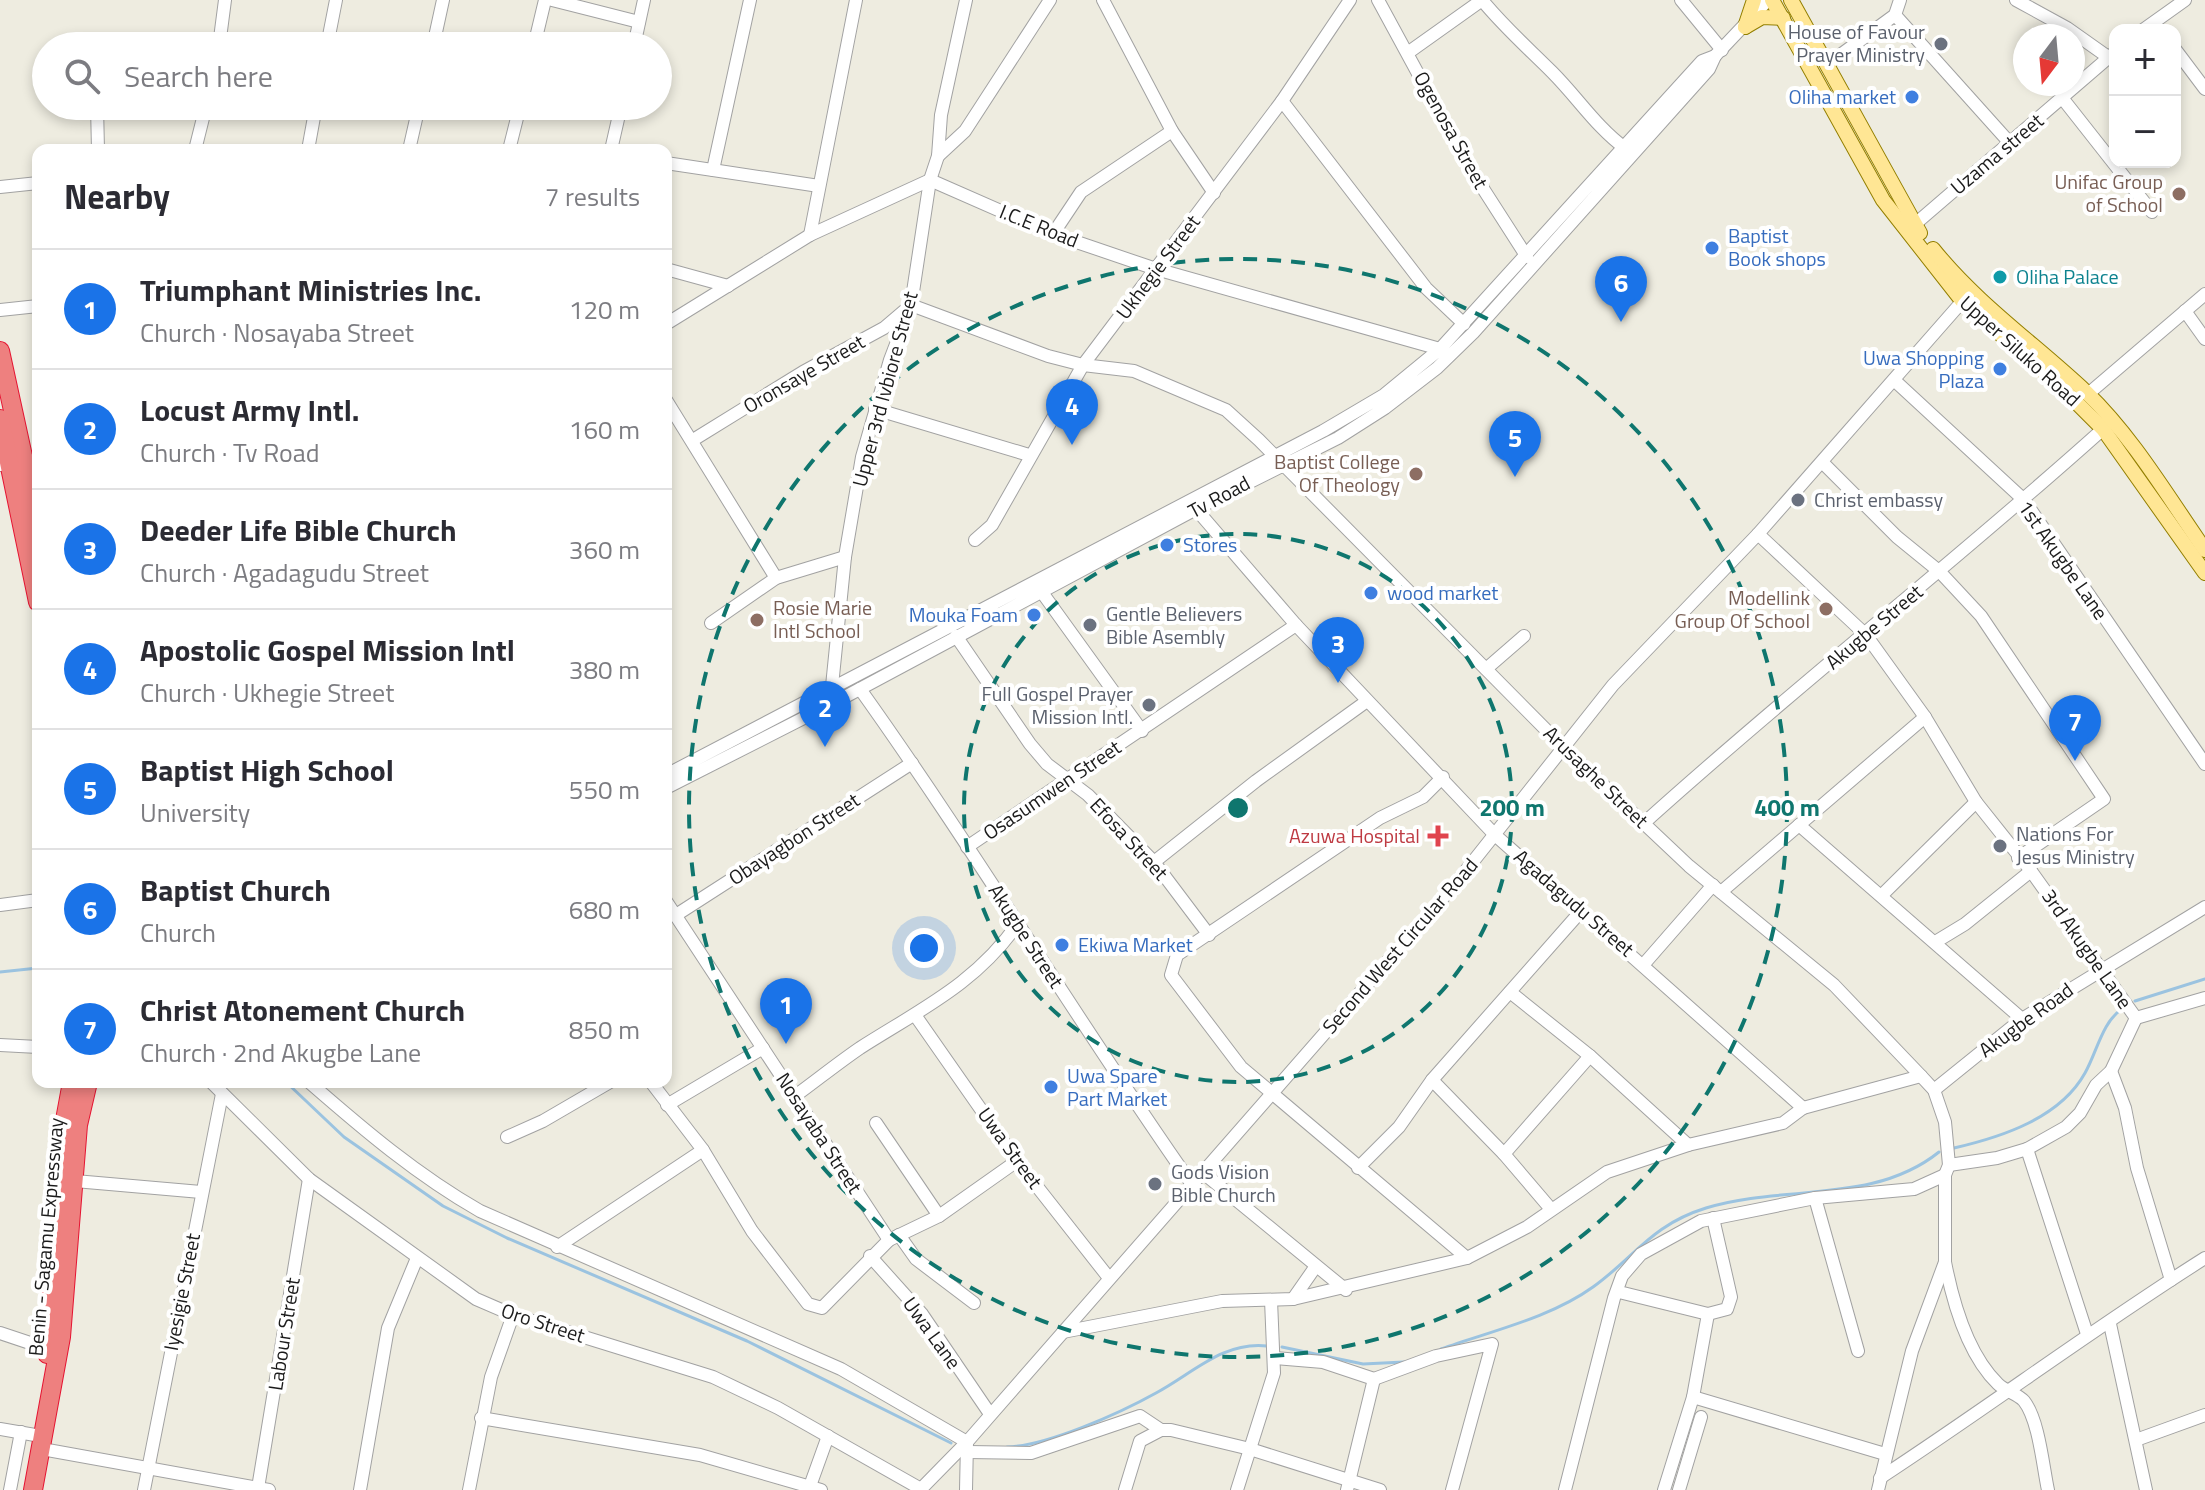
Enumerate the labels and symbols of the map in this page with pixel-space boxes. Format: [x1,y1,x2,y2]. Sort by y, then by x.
place label: House of Favour Prayer Ministry [1788,16,1925,70]
north arrow [2013,24,2085,96]
marker: House of Favour Prayer Ministry [1932,35,1950,53]
street label: Ogenosa Street [1406,65,1497,194]
place label: Oliha market [1789,81,1896,112]
marker: Oliha market [1903,88,1921,106]
street label: Uzama street [1943,105,2050,202]
place label: Unifac Group of School [2054,166,2163,220]
marker: Unifac Group of School [2170,185,2188,203]
street label: I.C.E Road [995,196,1083,255]
street label: Ukhegie Street [1108,208,1207,326]
place label: Baptist Book shops [1728,220,1826,274]
marker: Baptist Book shops [1703,239,1721,257]
pin: 6 [1595,256,1647,322]
place label: Oliha Palace [2016,261,2118,292]
marker: Oliha Palace [1991,268,2009,286]
street label: Upper 3rd Ivbiore Street [844,288,926,490]
street label: Upper Siluko Road [1953,288,2088,413]
street label: Oronsaye Street [737,326,870,421]
place label: Uwa Shopping Plaza [1863,342,1984,396]
marker: Uwa Shopping Plaza [1991,360,2009,378]
pin: 4 [1046,379,1098,445]
pin: 5 [1489,411,1541,477]
place label: Baptist College Of Theology [1274,446,1400,500]
marker: Baptist College Of Theology [1407,465,1425,483]
street label: Tv Road [1182,467,1255,526]
place label: Christ embassy [1814,484,1943,515]
marker: Christ embassy [1789,491,1807,509]
street label: 1st Akugbe Lane [2011,494,2116,626]
place label: Stores [1183,529,1237,560]
marker: Stores [1158,536,1176,554]
place label: wood market [1387,577,1498,608]
street label: Akugbe Street [1818,577,1929,677]
place label: Modellink Group Of School [1675,582,1810,636]
marker: wood market [1362,584,1380,602]
place label: Rosie Marie Intl School [773,592,872,646]
place label: Gentle Believers Bible Asembly [1106,598,1242,652]
place label: Mouka Foam [909,599,1018,630]
marker: Modellink Group Of School [1817,600,1835,618]
marker: Mouka Foam [1025,606,1043,624]
marker: Rosie Marie Intl School [748,611,766,629]
marker: Gentle Believers Bible Asembly [1081,616,1099,634]
pin: 3 [1312,617,1364,683]
place label: Full Gospel Prayer Mission Intl. [982,678,1133,732]
pin: 2 [799,681,851,747]
pin: 7 [2049,695,2101,761]
marker: Full Gospel Prayer Mission Intl. [1140,696,1158,714]
street label: Arusaghe Street [1537,718,1656,835]
street label: Osasumwen Street [976,732,1127,847]
street label: Obayagbon Street [722,784,866,893]
text: 200 m [1479,789,1545,825]
text: 400 m [1754,789,1820,825]
street label: Efosa Street [1083,790,1176,887]
centre of rings [1224,794,1252,822]
place label: Nations For Jesus Ministry [2016,818,2135,872]
place label: Azuwa Hospital [1289,820,1420,851]
marker: Azuwa Hospital [1427,825,1449,847]
marker: Nations For Jesus Ministry [1991,837,2009,855]
street label: Agadagudu Street [1507,841,1641,964]
street label: Second West Circular Road [1314,851,1485,1041]
street label: Akugbe Street [981,877,1072,994]
street label: 3rd Akugbe Lane [2034,882,2140,1015]
your location [904,928,944,968]
place label: Ekiwa Market [1078,929,1193,960]
marker: Ekiwa Market [1053,936,1071,954]
street label: Akugbe Road [1972,975,2080,1065]
pin: 1 [760,978,812,1044]
place label: Uwa Spare Part Market [1067,1060,1167,1114]
street label: Nosayaba Street [769,1066,870,1200]
marker: Uwa Spare Part Market [1042,1078,1060,1096]
street label: Uwa Street [970,1101,1051,1195]
street label: Benin - Sagamu Expressway [20,1116,71,1358]
place label: Gods Vision Bible Church [1171,1156,1276,1210]
marker: Gods Vision Bible Church [1146,1175,1164,1193]
street label: Iyesigie Street [155,1231,208,1353]
street label: Labour Street [259,1275,308,1393]
street label: Uwa Lane [896,1290,969,1375]
street label: Oro Street [497,1294,589,1351]

